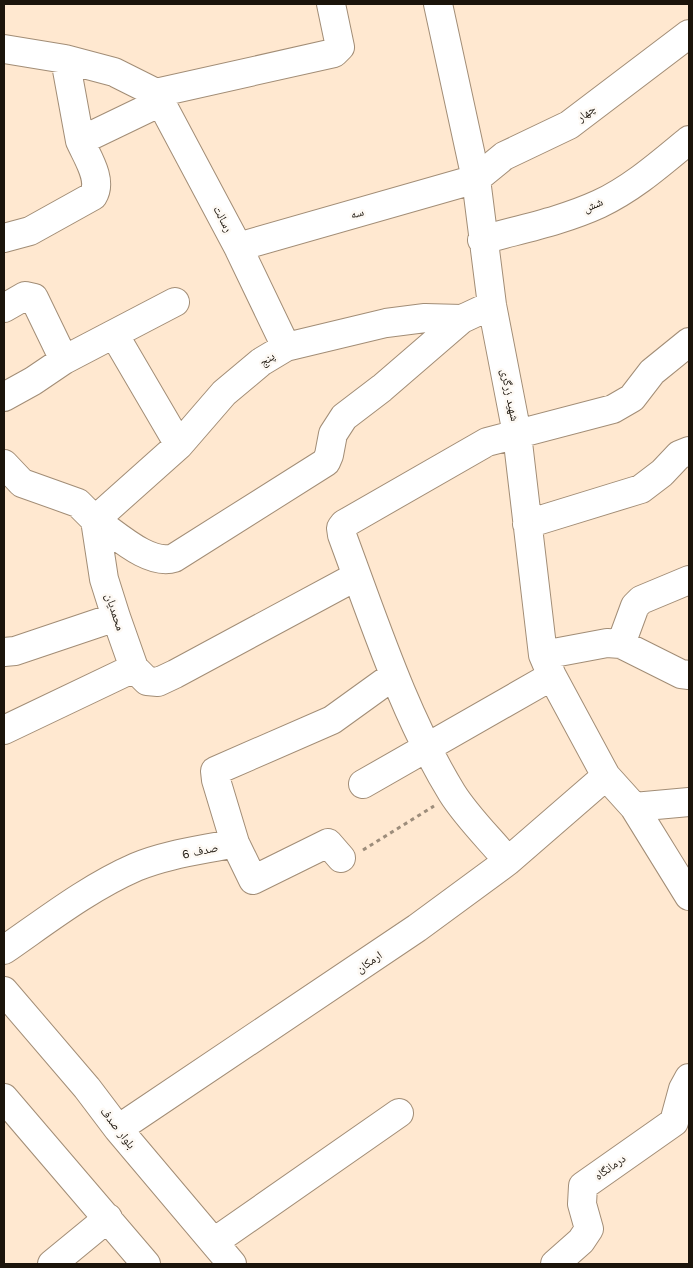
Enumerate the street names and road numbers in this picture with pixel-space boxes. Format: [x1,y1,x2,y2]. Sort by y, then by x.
street label: چهار [573,101,598,125]
street label: شش [581,195,605,215]
street label: رسالت [210,203,236,235]
street label: سه [349,204,365,222]
street label: پنج [257,349,278,369]
street label: شهید زرگری [498,368,522,423]
street label: محمدیان [102,592,128,632]
street label: صدف 6 [181,840,219,862]
street label: ارمکان [353,948,385,976]
street label: بلوار صدف [97,1104,139,1152]
street label: درمانگاه [592,1151,628,1183]

